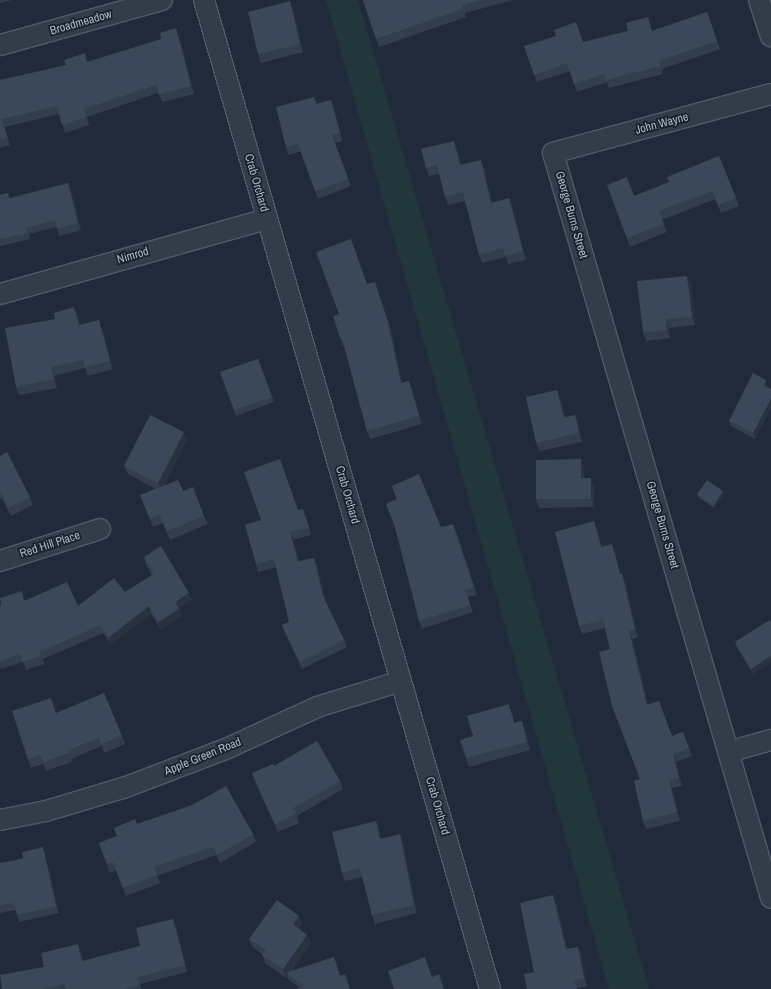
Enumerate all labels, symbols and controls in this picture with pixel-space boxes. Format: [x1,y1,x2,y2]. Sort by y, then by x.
street label: Broadmeadow [49,7,113,39]
street label: John Wayne [634,110,690,138]
street label: Crab Orchard [241,152,271,214]
street label: George Burns Street [552,170,590,260]
street label: Nimrod [116,245,150,267]
street label: Crab Orchard [332,464,362,526]
street label: George Burns Street [643,480,681,570]
street label: Red Hill Place [18,529,82,561]
street label: Apple Green Road [163,735,243,779]
street label: Crab Orchard [422,775,452,837]

